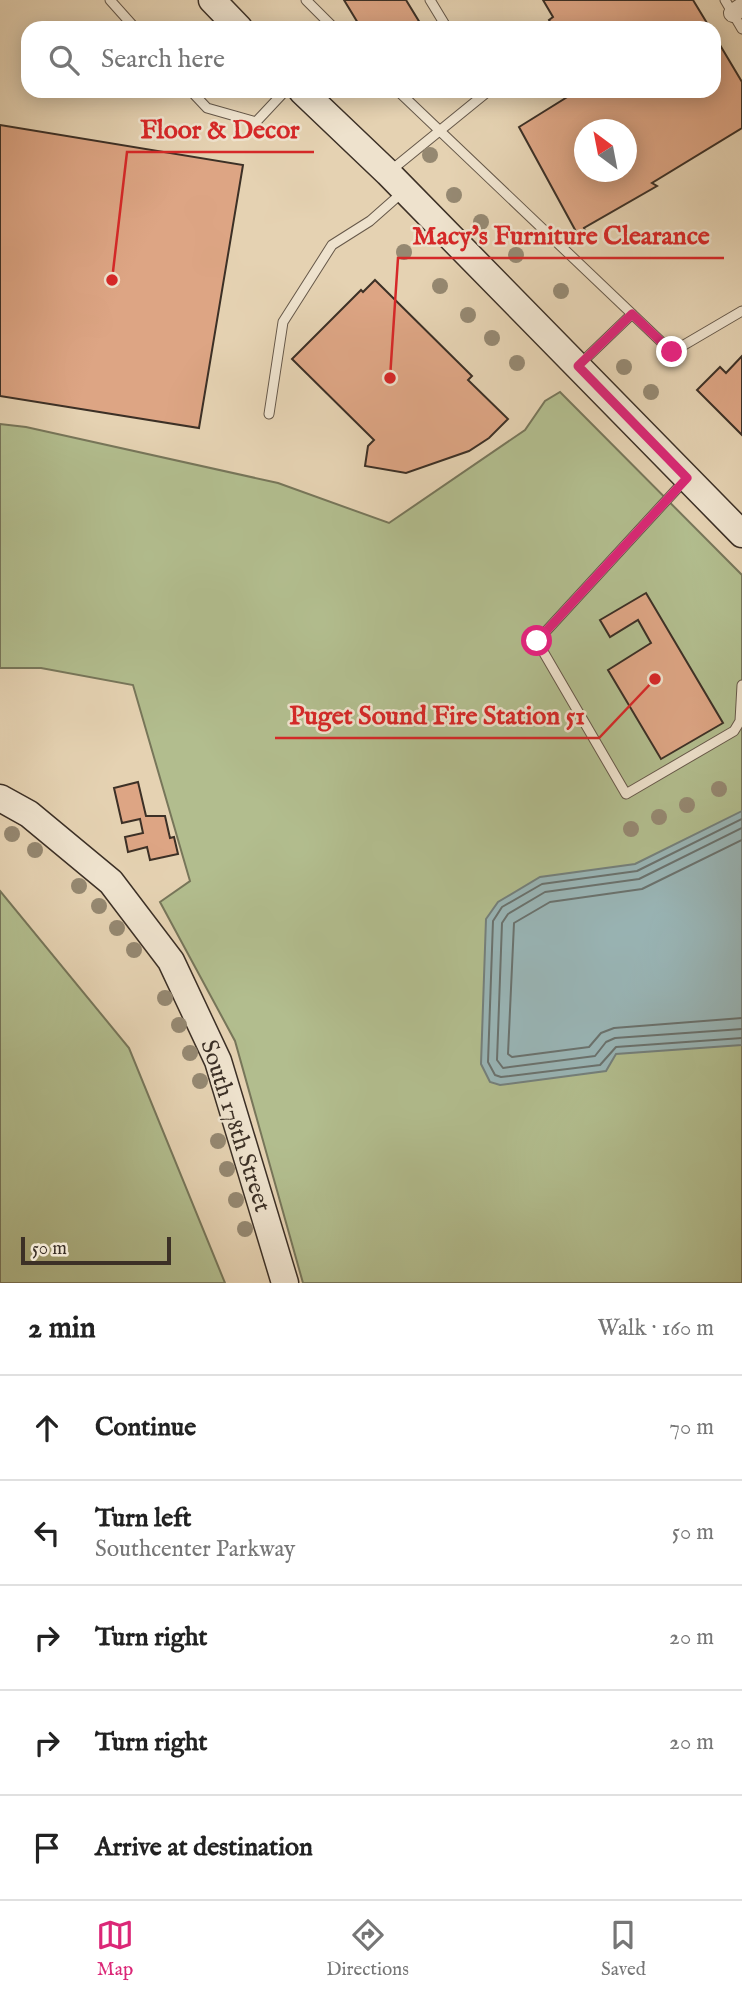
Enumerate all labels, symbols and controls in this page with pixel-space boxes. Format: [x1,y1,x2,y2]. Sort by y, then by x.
search box [21,21,721,98]
icon: search [45,41,83,79]
text: Search here [101,43,225,76]
callout: Floor & Decor [127,105,314,152]
text: Floor & Decor [140,114,300,147]
north arrow [574,119,637,182]
callout: Macy's Furniture Clearance [398,211,724,258]
text: Macy's Furniture Clearance [412,220,710,253]
route end [656,336,687,367]
route start [521,625,552,656]
callout: Puget Sound Fire Station 51 [275,691,599,738]
text: Puget Sound Fire Station 51 [289,700,585,733]
street label: South 178th Street [193,1036,277,1216]
scale bar [21,1234,172,1266]
text: 50 m [32,1237,67,1261]
text: 2 min [28,1310,96,1348]
text: Walk · 160 m [597,1314,714,1343]
icon: ahead [28,1409,66,1447]
text: Continue [95,1411,196,1444]
text: 70 m [669,1413,714,1442]
text: Turn left [95,1502,192,1535]
icon: left [28,1514,66,1552]
text: 50 m [672,1518,714,1547]
text: Southcenter Parkway [95,1535,295,1564]
icon: right [28,1619,66,1657]
text: Turn right [95,1621,208,1654]
text: 20 m [669,1623,714,1652]
icon: right [28,1724,66,1762]
text: Turn right [95,1726,208,1759]
text: 20 m [669,1728,714,1757]
icon: arrive [28,1829,66,1867]
text: Arrive at destination [95,1831,313,1864]
tab: Map [96,1916,134,1982]
tab: Directions [326,1916,409,1982]
tab: Saved [601,1916,646,1982]

